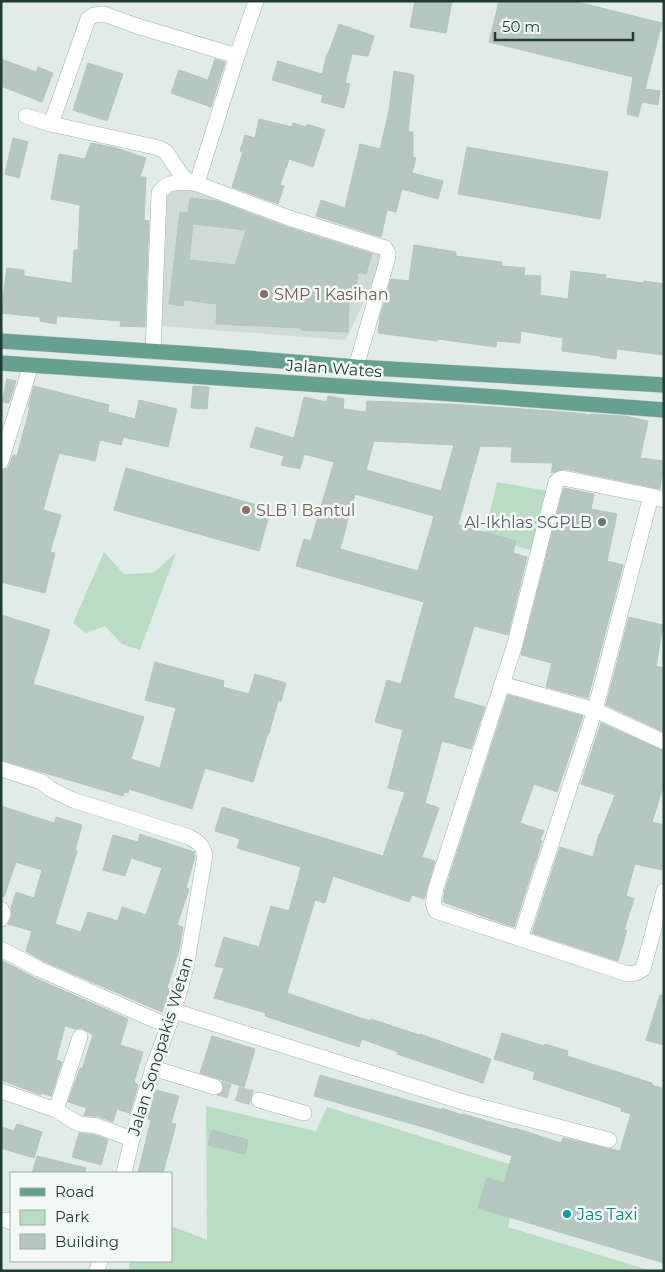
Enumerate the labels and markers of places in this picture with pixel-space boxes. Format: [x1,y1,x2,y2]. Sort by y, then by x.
place label: SMP 1 Kasihan [274,285,389,304]
marker: SMP 1 Kasihan [258,288,270,300]
place label: SLB 1 Bantul [256,501,355,520]
marker: SLB 1 Bantul [240,504,252,516]
place label: Al-Ikhlas SGPLB [464,513,592,532]
marker: Al-Ikhlas SGPLB [596,516,608,528]
place label: Jas Taxi [576,1205,637,1224]
marker: Jas Taxi [561,1208,573,1220]

